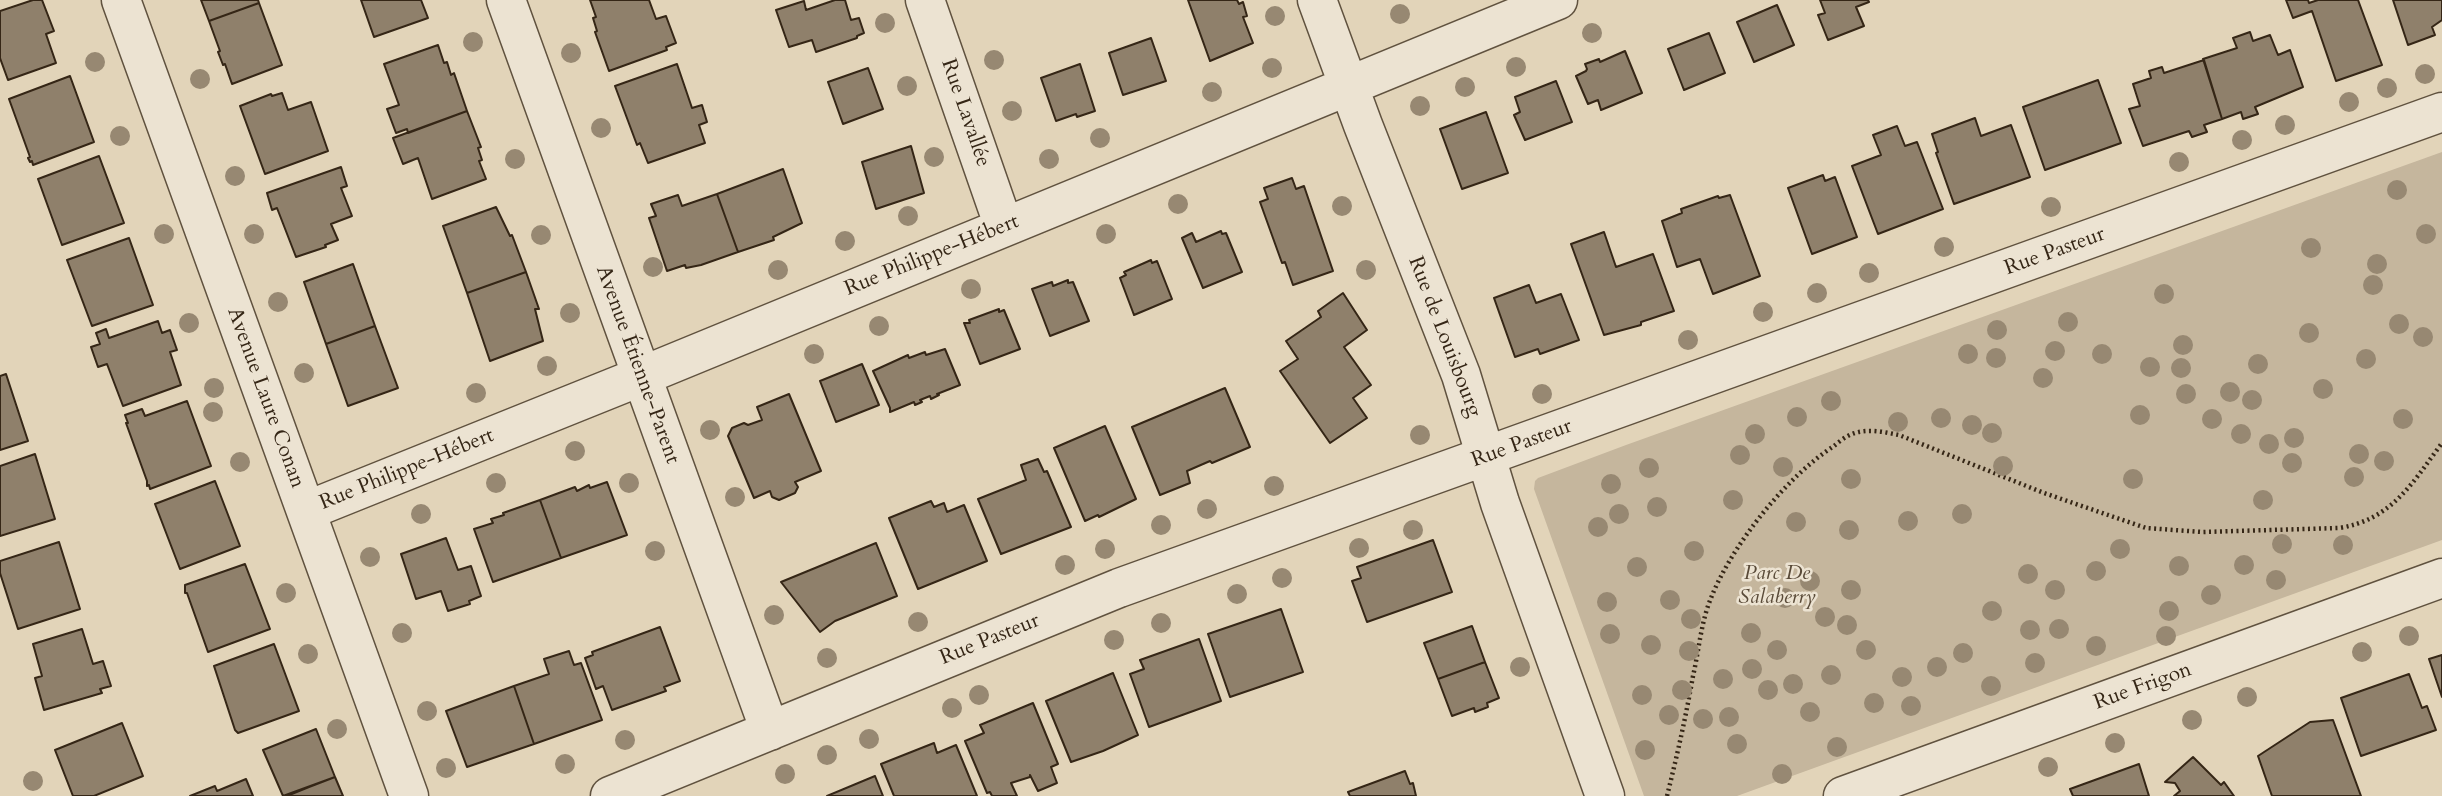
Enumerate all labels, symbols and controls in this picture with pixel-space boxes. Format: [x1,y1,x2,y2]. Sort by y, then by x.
street label: Rue Lavallée [935,56,995,170]
street label: Rue Philippe-Hébert [841,210,1023,302]
street label: Rue Pasteur [2001,222,2109,282]
street label: Rue de Louisbourg [1402,253,1486,421]
street label: Avenue Étienne-Parent [589,263,685,467]
street label: Avenue Laure Conan [221,304,309,492]
street label: Rue Pasteur [1468,414,1576,474]
street label: Rue Philippe-Hébert [316,424,498,516]
park label: Parc De Salaberry [1738,561,1816,611]
street label: Rue Pasteur [937,609,1043,671]
street label: Rue Frigon [2091,658,2195,716]

